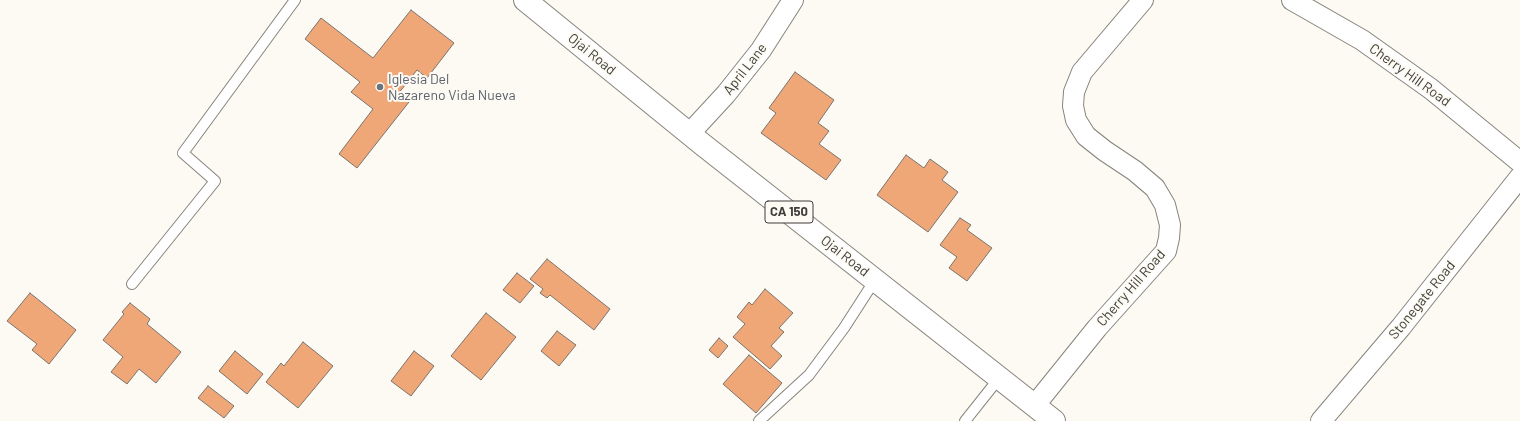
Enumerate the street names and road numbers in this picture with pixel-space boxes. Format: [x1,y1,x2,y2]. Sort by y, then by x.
street label: Ojai Road [565,30,619,78]
street label: April Lane [720,40,770,98]
street label: Cherry Hill Road [1366,40,1454,110]
road number: CA 150 [765,201,813,223]
street label: Ojai Road [818,232,872,280]
street label: Cherry Hill Road [1093,246,1169,330]
street label: Stonegate Road [1385,257,1459,343]

